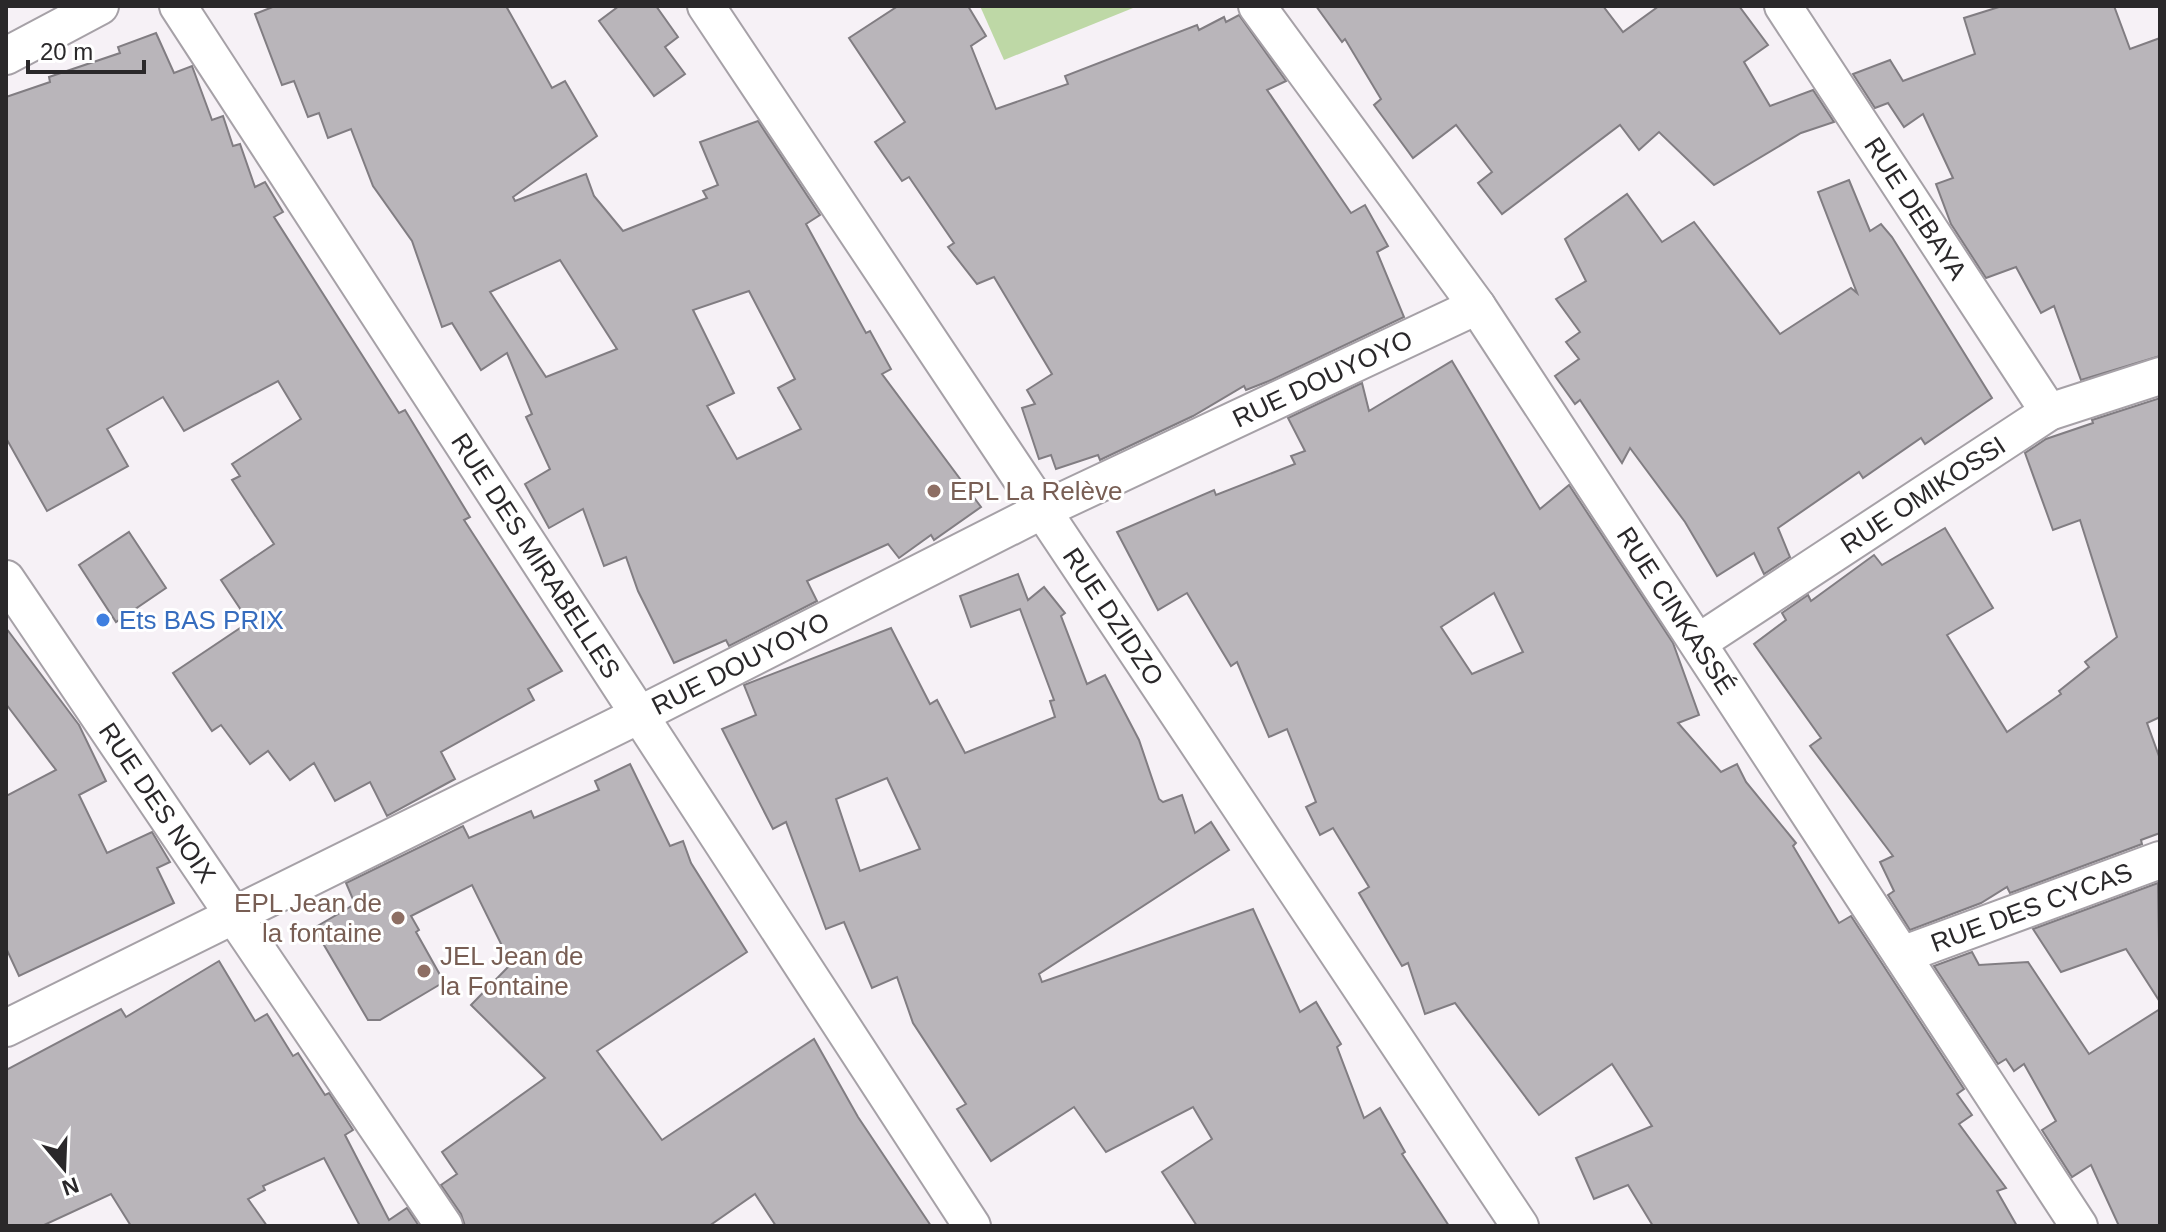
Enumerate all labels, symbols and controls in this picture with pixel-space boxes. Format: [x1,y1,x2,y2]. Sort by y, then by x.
scale bar [28,24,144,74]
text: 20 m [40,38,93,65]
street label: RUE DEBAYA [1858,132,1973,286]
street label: RUE DOUYOYO [1228,324,1417,434]
street label: RUE DES MIRABELLES [445,428,626,684]
street label: RUE OMIKOSSI [1835,430,2011,560]
place label: EPL La Relève [950,476,1122,506]
marker: EPL La Relève [925,482,943,500]
street label: RUE CINKASSÉ [1611,521,1742,700]
street label: RUE DZIDZO [1057,542,1170,691]
place label: Ets BAS PRIX [119,605,284,635]
street label: RUE DOUYOYO [647,606,834,721]
marker: Ets BAS PRIX [94,611,112,629]
street label: RUE DES NOIX [93,717,222,888]
street label: RUE DES CYCAS [1927,857,2136,958]
place label: EPL Jean de la fontaine [234,888,382,948]
marker: EPL Jean de la fontaine [389,909,407,927]
place label: JEL Jean de la Fontaine [440,941,584,1001]
marker: JEL Jean de la Fontaine [415,962,433,980]
north arrow [24,1128,104,1208]
text: N [59,1172,82,1201]

